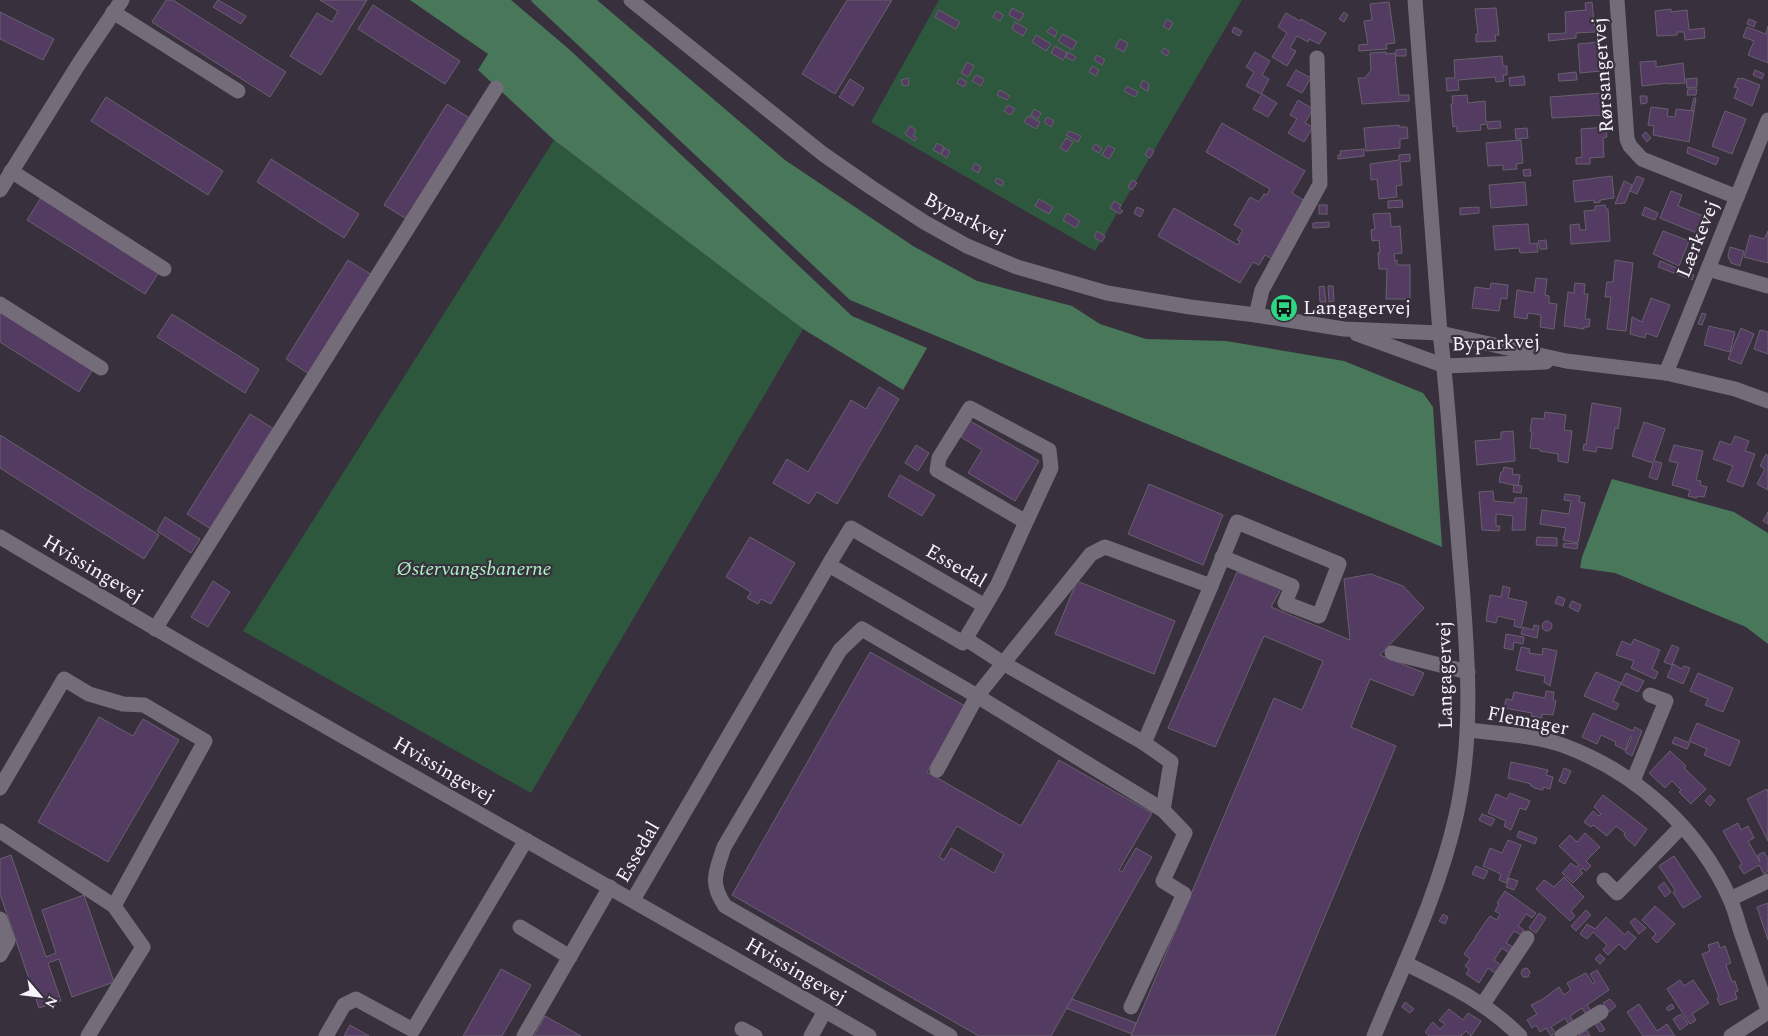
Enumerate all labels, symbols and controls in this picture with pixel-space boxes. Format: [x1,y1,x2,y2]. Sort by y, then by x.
street label: Rørsangervej [1584,16,1622,134]
street label: Byparkvej [919,185,1011,251]
street label: Lærkevej [1669,196,1727,282]
bus stop icon: Langagervej [1269,293,1299,323]
place label: Langagervej [1303,293,1411,323]
street label: Byparkvej [1451,326,1541,360]
street label: Hvissingevej [37,527,149,611]
street label: Essedal [920,536,992,596]
park label: Østervangsbanerne [397,554,552,584]
street label: Langagervej [1429,621,1461,729]
street label: Flemager [1485,698,1571,744]
street label: Hvissingevej [388,729,500,811]
street label: Essedal [608,816,668,888]
street label: Hvissingevej [740,930,852,1012]
north arrow [15,971,65,1021]
text: N [39,992,63,1012]

